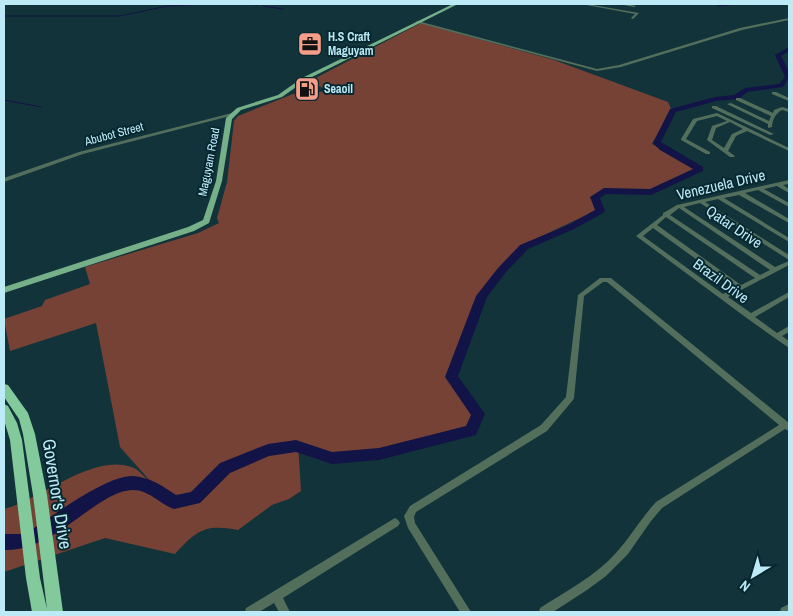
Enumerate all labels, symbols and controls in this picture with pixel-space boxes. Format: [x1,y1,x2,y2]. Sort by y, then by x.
place label: H.S Craft Maguyam [328,29,374,59]
office icon: H.S Craft Maguyam [297,31,323,57]
fuel station icon: Seaoil [294,76,320,102]
place label: Seaoil [324,81,353,97]
street label: Abubot Street [82,118,145,150]
street label: Maguyam Road [195,126,223,198]
street label: Venezuela Drive [675,164,767,205]
street label: Qatar Drive [702,200,767,253]
street label: Brazil Drive [689,253,754,308]
street label: Governor's Drive [36,437,79,551]
north arrow [728,551,778,601]
text: N [736,577,754,596]

